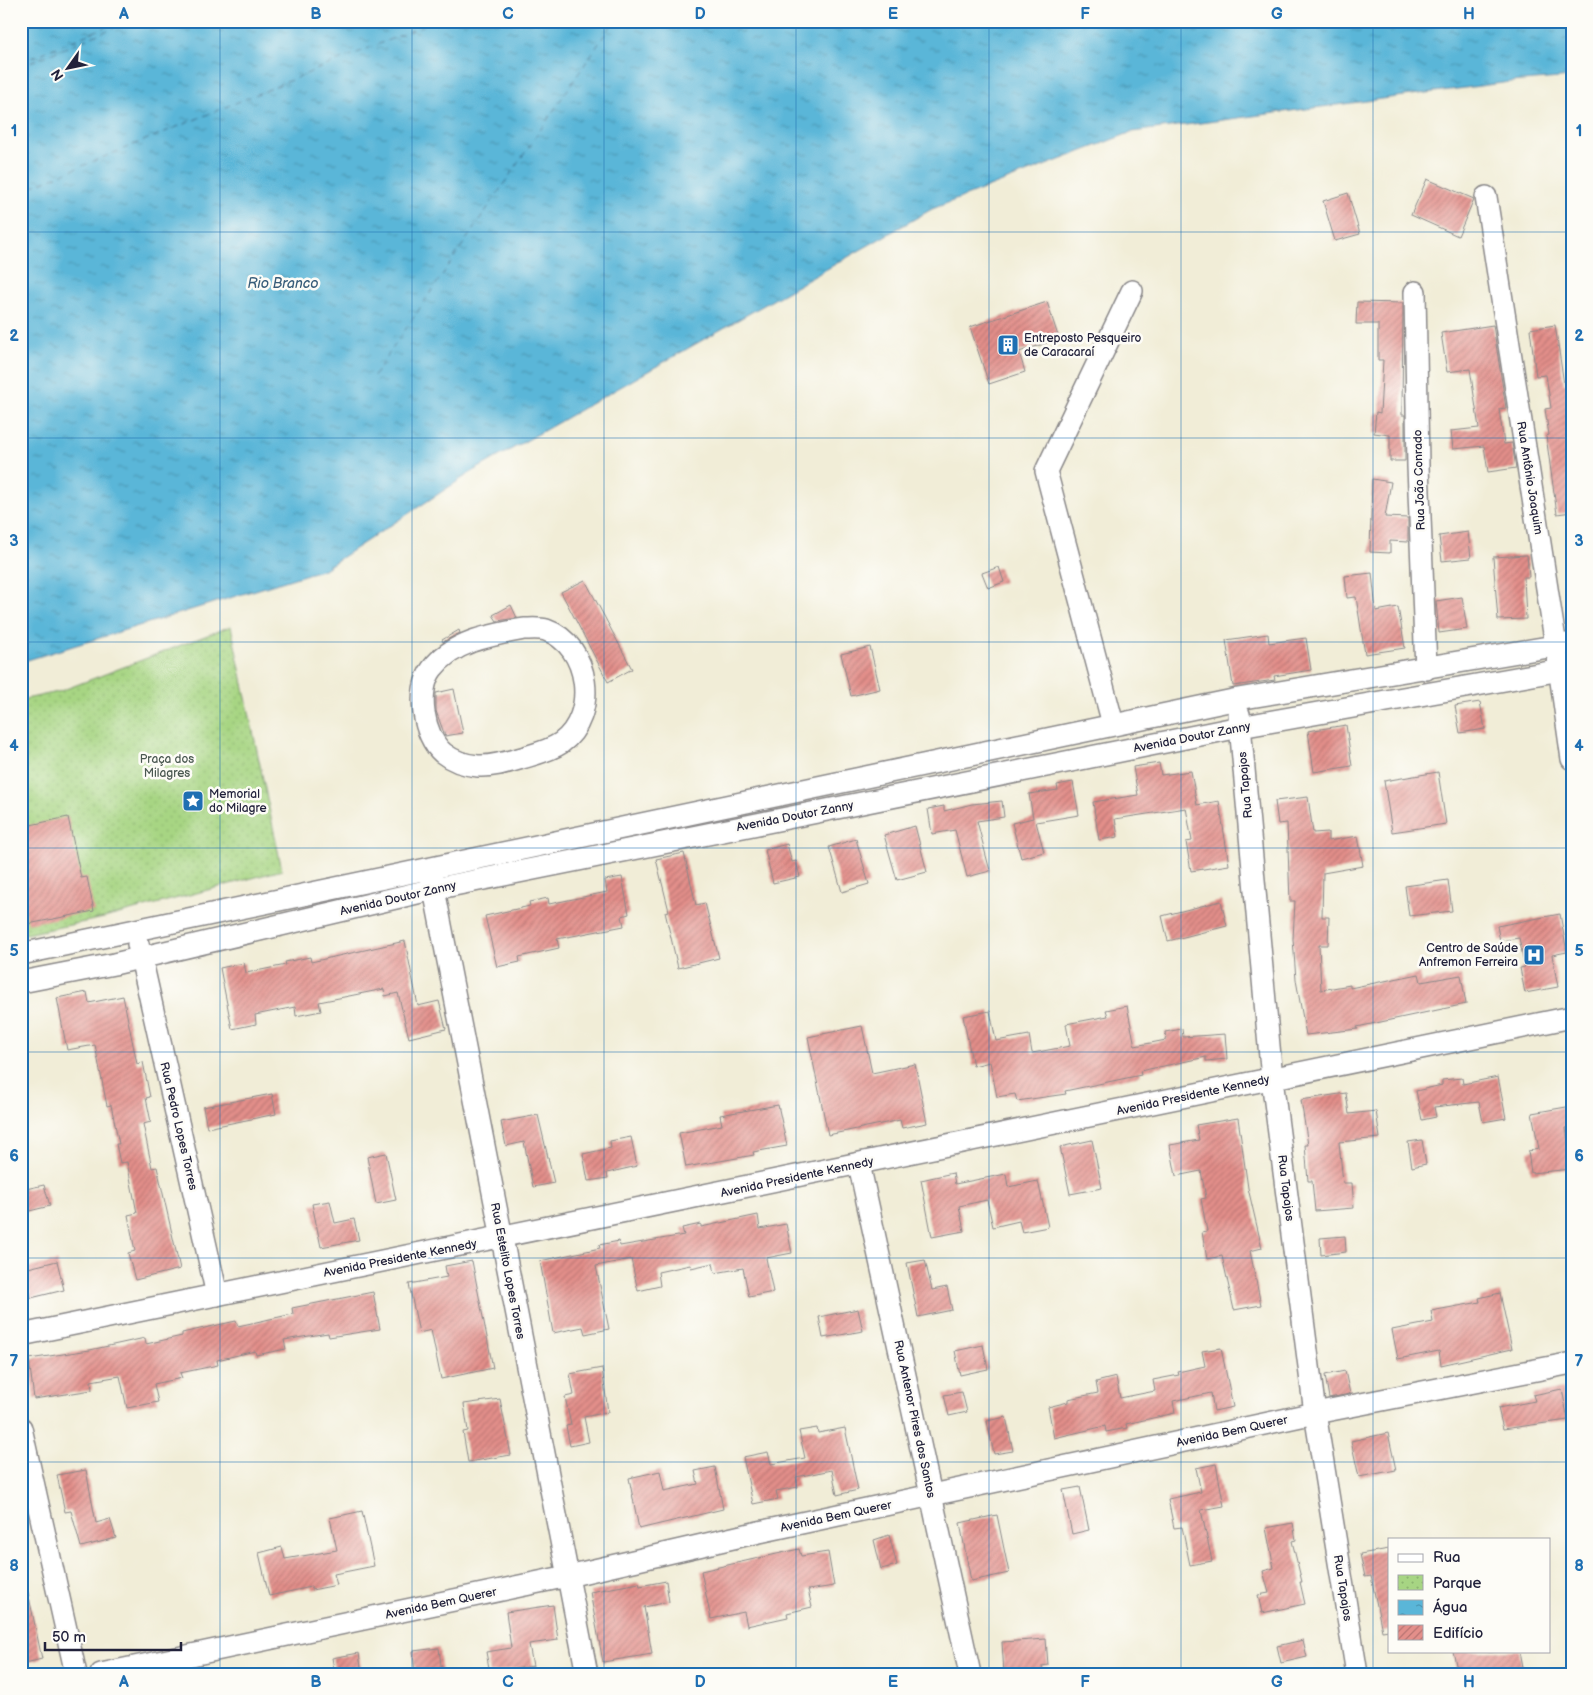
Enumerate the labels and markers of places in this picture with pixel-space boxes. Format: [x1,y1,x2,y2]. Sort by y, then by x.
place label: Entreposto Pesqueiro de Caracaraí [1024,331,1141,360]
building icon: Entreposto Pesqueiro de Caracaraí [996,333,1020,357]
place label: Memorial do Milagre [209,787,267,816]
place icon: Memorial do Milagre [181,789,205,813]
place label: Centro de Saúde Anfremon Ferreira [1419,941,1518,970]
hospital icon: Centro de Saúde Anfremon Ferreira [1522,943,1546,967]

